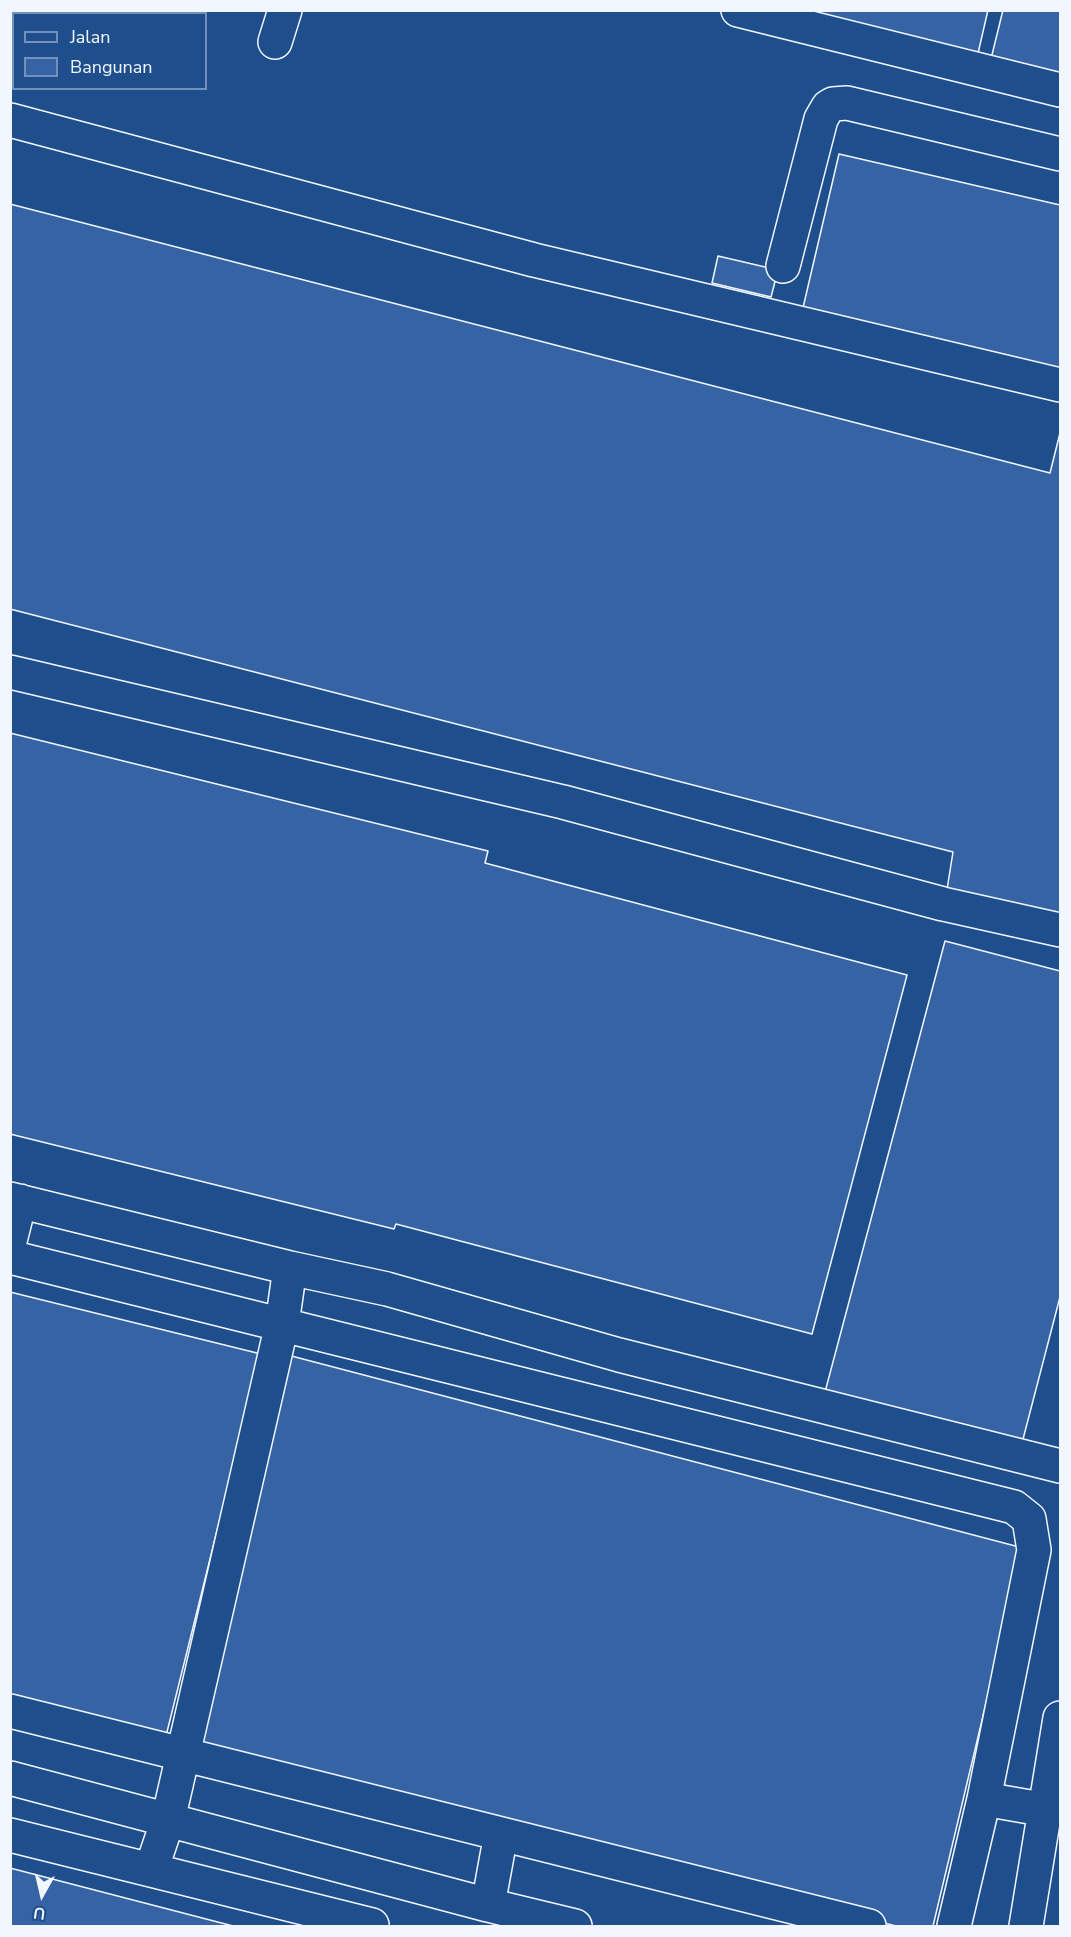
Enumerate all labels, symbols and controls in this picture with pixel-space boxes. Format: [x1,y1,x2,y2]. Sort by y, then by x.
legend [12,12,207,90]
text: Jalan [70,25,110,49]
text: Bangunan [70,55,153,79]
north arrow [12,1865,72,1925]
text: U [32,1901,47,1925]

